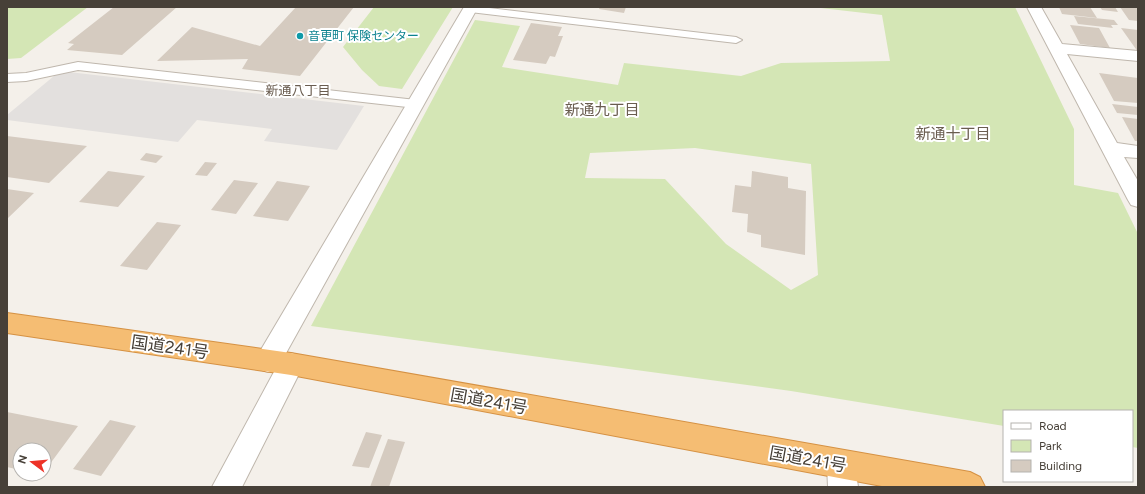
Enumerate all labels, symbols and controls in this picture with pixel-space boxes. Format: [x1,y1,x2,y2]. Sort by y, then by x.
place label: 音更町 保険センター [308,29,419,43]
marker: 音更町 保険センター [295,31,305,41]
district label: 新通八丁目 [265,83,331,98]
district label: 新通九丁目 [564,101,640,119]
district label: 新通十丁目 [915,125,991,143]
street label: 国道241号 [130,332,210,362]
street label: 国道241号 [449,384,529,418]
legend [1003,410,1133,482]
text: Road [1039,419,1067,433]
text: Park [1039,439,1062,453]
north arrow [12,442,52,482]
street label: 国道241号 [768,442,848,476]
text: N [15,453,30,465]
text: Building [1039,459,1082,473]

